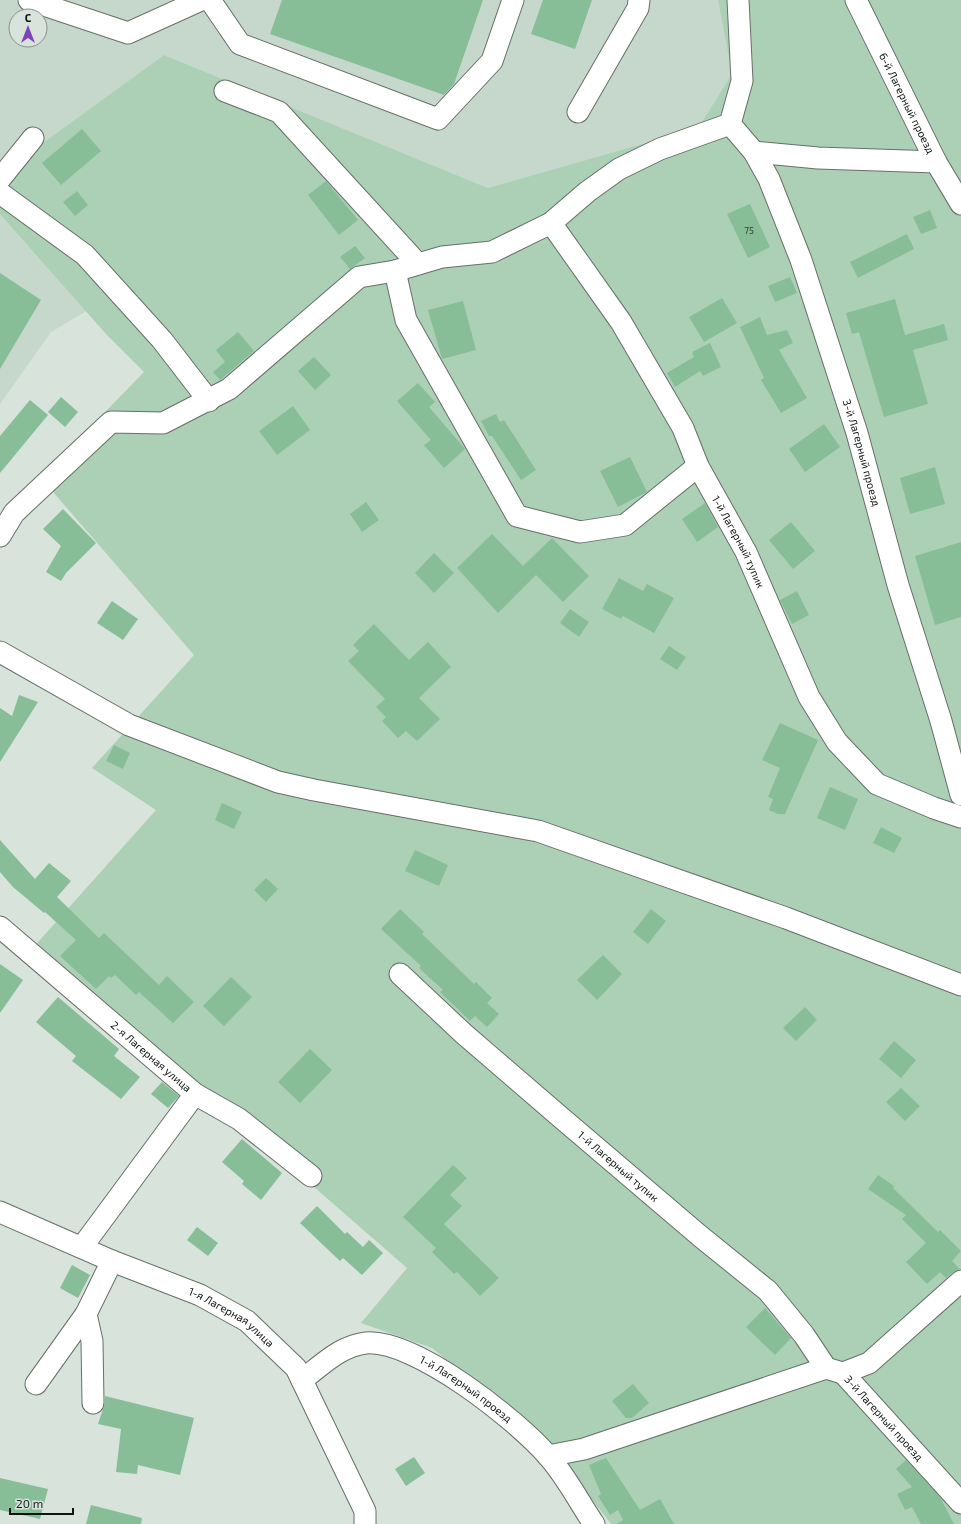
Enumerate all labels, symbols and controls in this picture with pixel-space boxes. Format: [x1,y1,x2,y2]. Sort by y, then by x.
north arrow [8,8,48,48]
text: С [25,11,32,24]
street label: 6-й Лагерный проезд [877,50,938,156]
house number: 75 [744,225,754,236]
street label: 3-й Лагерный проезд [840,397,884,508]
street label: 1-й Лагерный тупик [710,493,768,590]
street label: 2-я Лагерная улица [109,1018,194,1094]
street label: 1-й Лагерный тупик [576,1128,662,1204]
street label: 1-я Лагерная улица [187,1284,277,1349]
street label: 1-й Лагерный проезд [418,1352,515,1425]
street label: 3-й Лагерный проезд [842,1372,927,1464]
scale bar [10,1490,73,1516]
text: 20 m [16,1496,43,1510]

